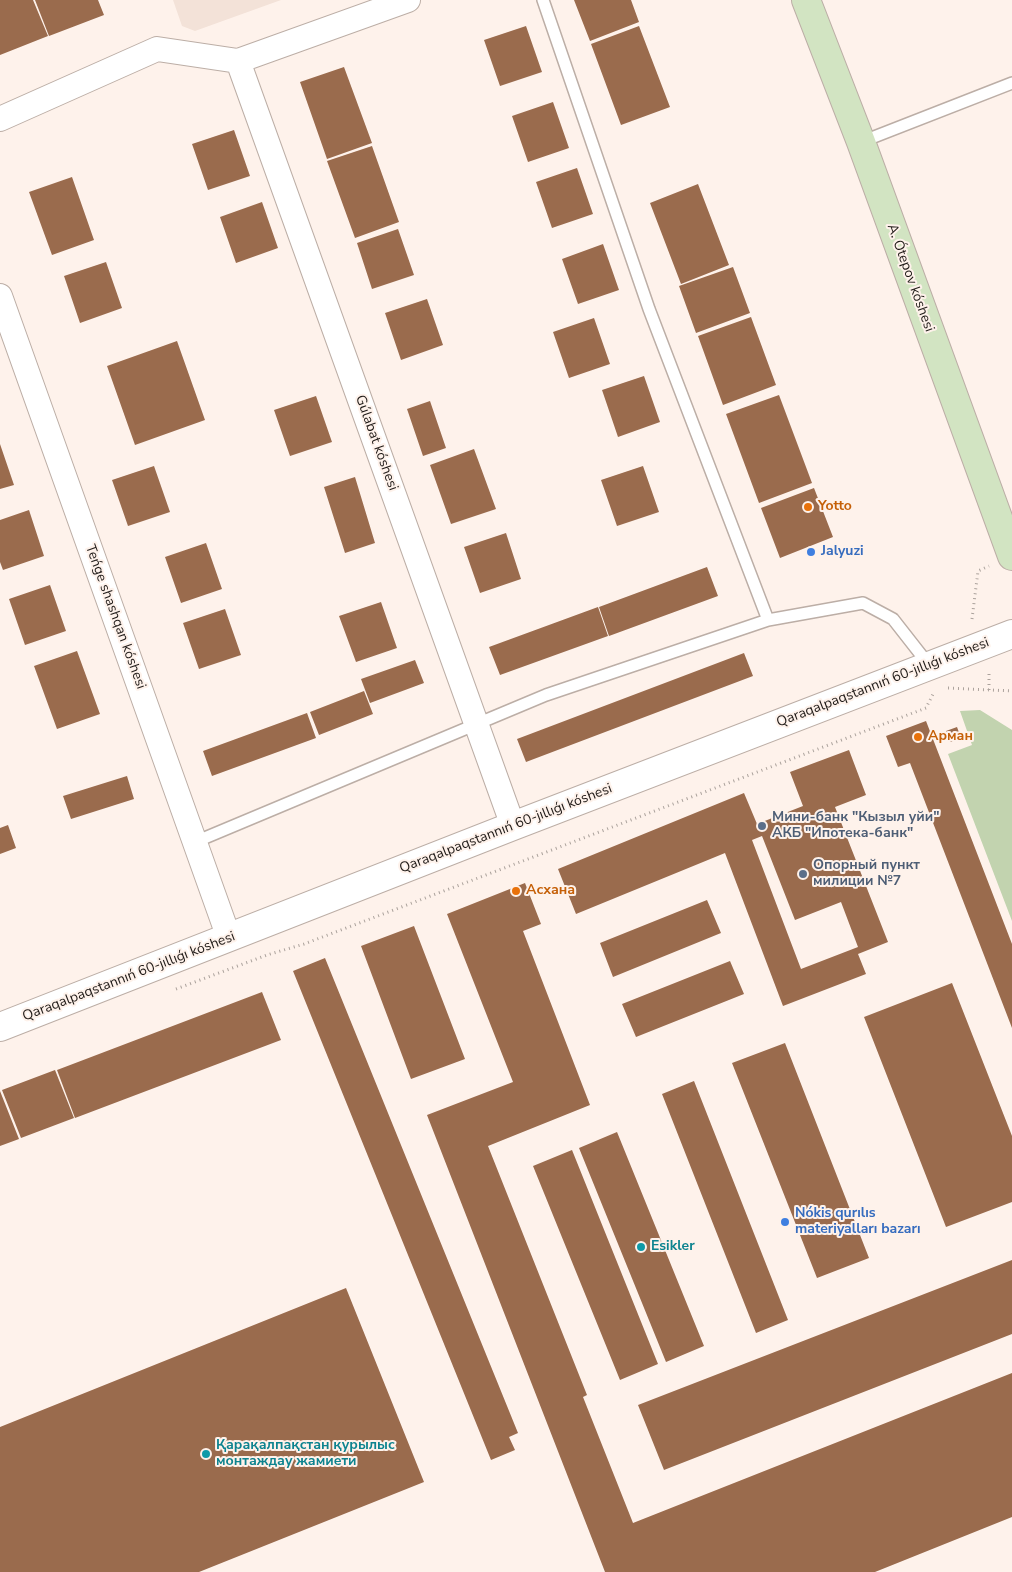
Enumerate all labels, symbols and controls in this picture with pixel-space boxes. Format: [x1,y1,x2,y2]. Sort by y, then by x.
street label: A. Ótepov kóshesi [883,222,937,334]
street label: Gúlabat kóshesi [351,393,401,493]
place label: Yotto [818,499,852,515]
marker: Yotto [802,501,814,513]
street label: Teńge shashqan kóshesi [81,542,149,692]
place label: Jalyuzi [821,544,864,560]
marker: Jalyuzi [805,546,817,558]
street label: Qaraqalpaqstannıń 60-jıllıǵı kóshesi [774,635,992,731]
place label: Арман [928,729,973,745]
marker: Арман [912,731,924,743]
street label: Qaraqalpaqstannıń 60-jıllıǵı kóshesi [397,781,615,877]
place label: Мини-банк "Кызыл уйи" АКБ "Ипотека-банк" [772,810,939,842]
marker: Мини-банк "Кызыл уйи" АКБ "Ипотека-банк" [756,820,768,832]
place label: Опорный пункт милиции №7 [813,858,920,890]
marker: Опорный пункт милиции №7 [797,868,809,880]
place label: Асхана [526,883,575,899]
marker: Асхана [510,885,522,897]
street label: Qaraqalpaqstannıń 60-jıllıǵı kóshesi [20,929,238,1025]
place label: Nókis qurılıs materiyalları bazarı [795,1206,921,1238]
marker: Nókis qurılıs materiyalları bazarı [779,1216,791,1228]
place label: Esikler [651,1239,695,1255]
marker: Esikler [635,1241,647,1253]
place label: Қарақалпақстан қурылыс монтаждау жамиети [216,1438,395,1470]
marker: Қарақалпақстан қурылыс монтаждау жамиети [200,1448,212,1460]

